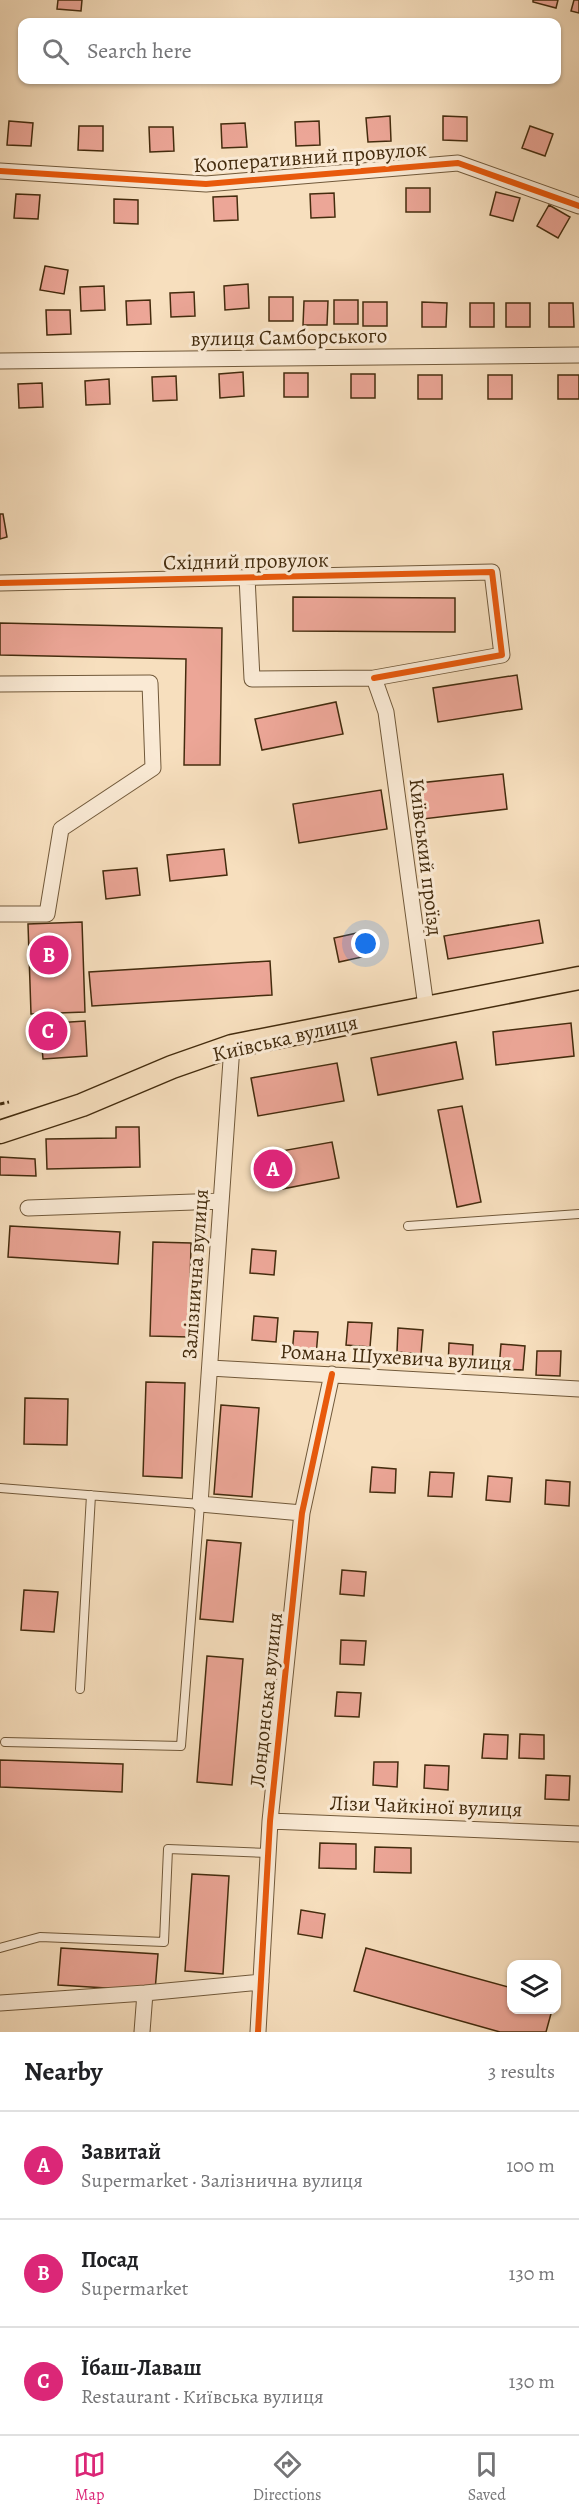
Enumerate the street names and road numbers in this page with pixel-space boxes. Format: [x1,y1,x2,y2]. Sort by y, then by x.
street label: Кооперативний провулок [192,135,428,179]
street label: вулиця Самборського [190,321,388,353]
street label: Східний провулок [163,546,329,576]
street label: Київський проїзд [402,777,450,937]
street label: Київська вулиця [210,1008,360,1068]
street label: Залізнична вулиця [175,1188,215,1360]
street label: Романа Шухевича вулиця [279,1337,513,1377]
street label: Лондонська вулиця [243,1611,289,1789]
street label: Лізи Чайкіної вулиця [329,1789,523,1823]

